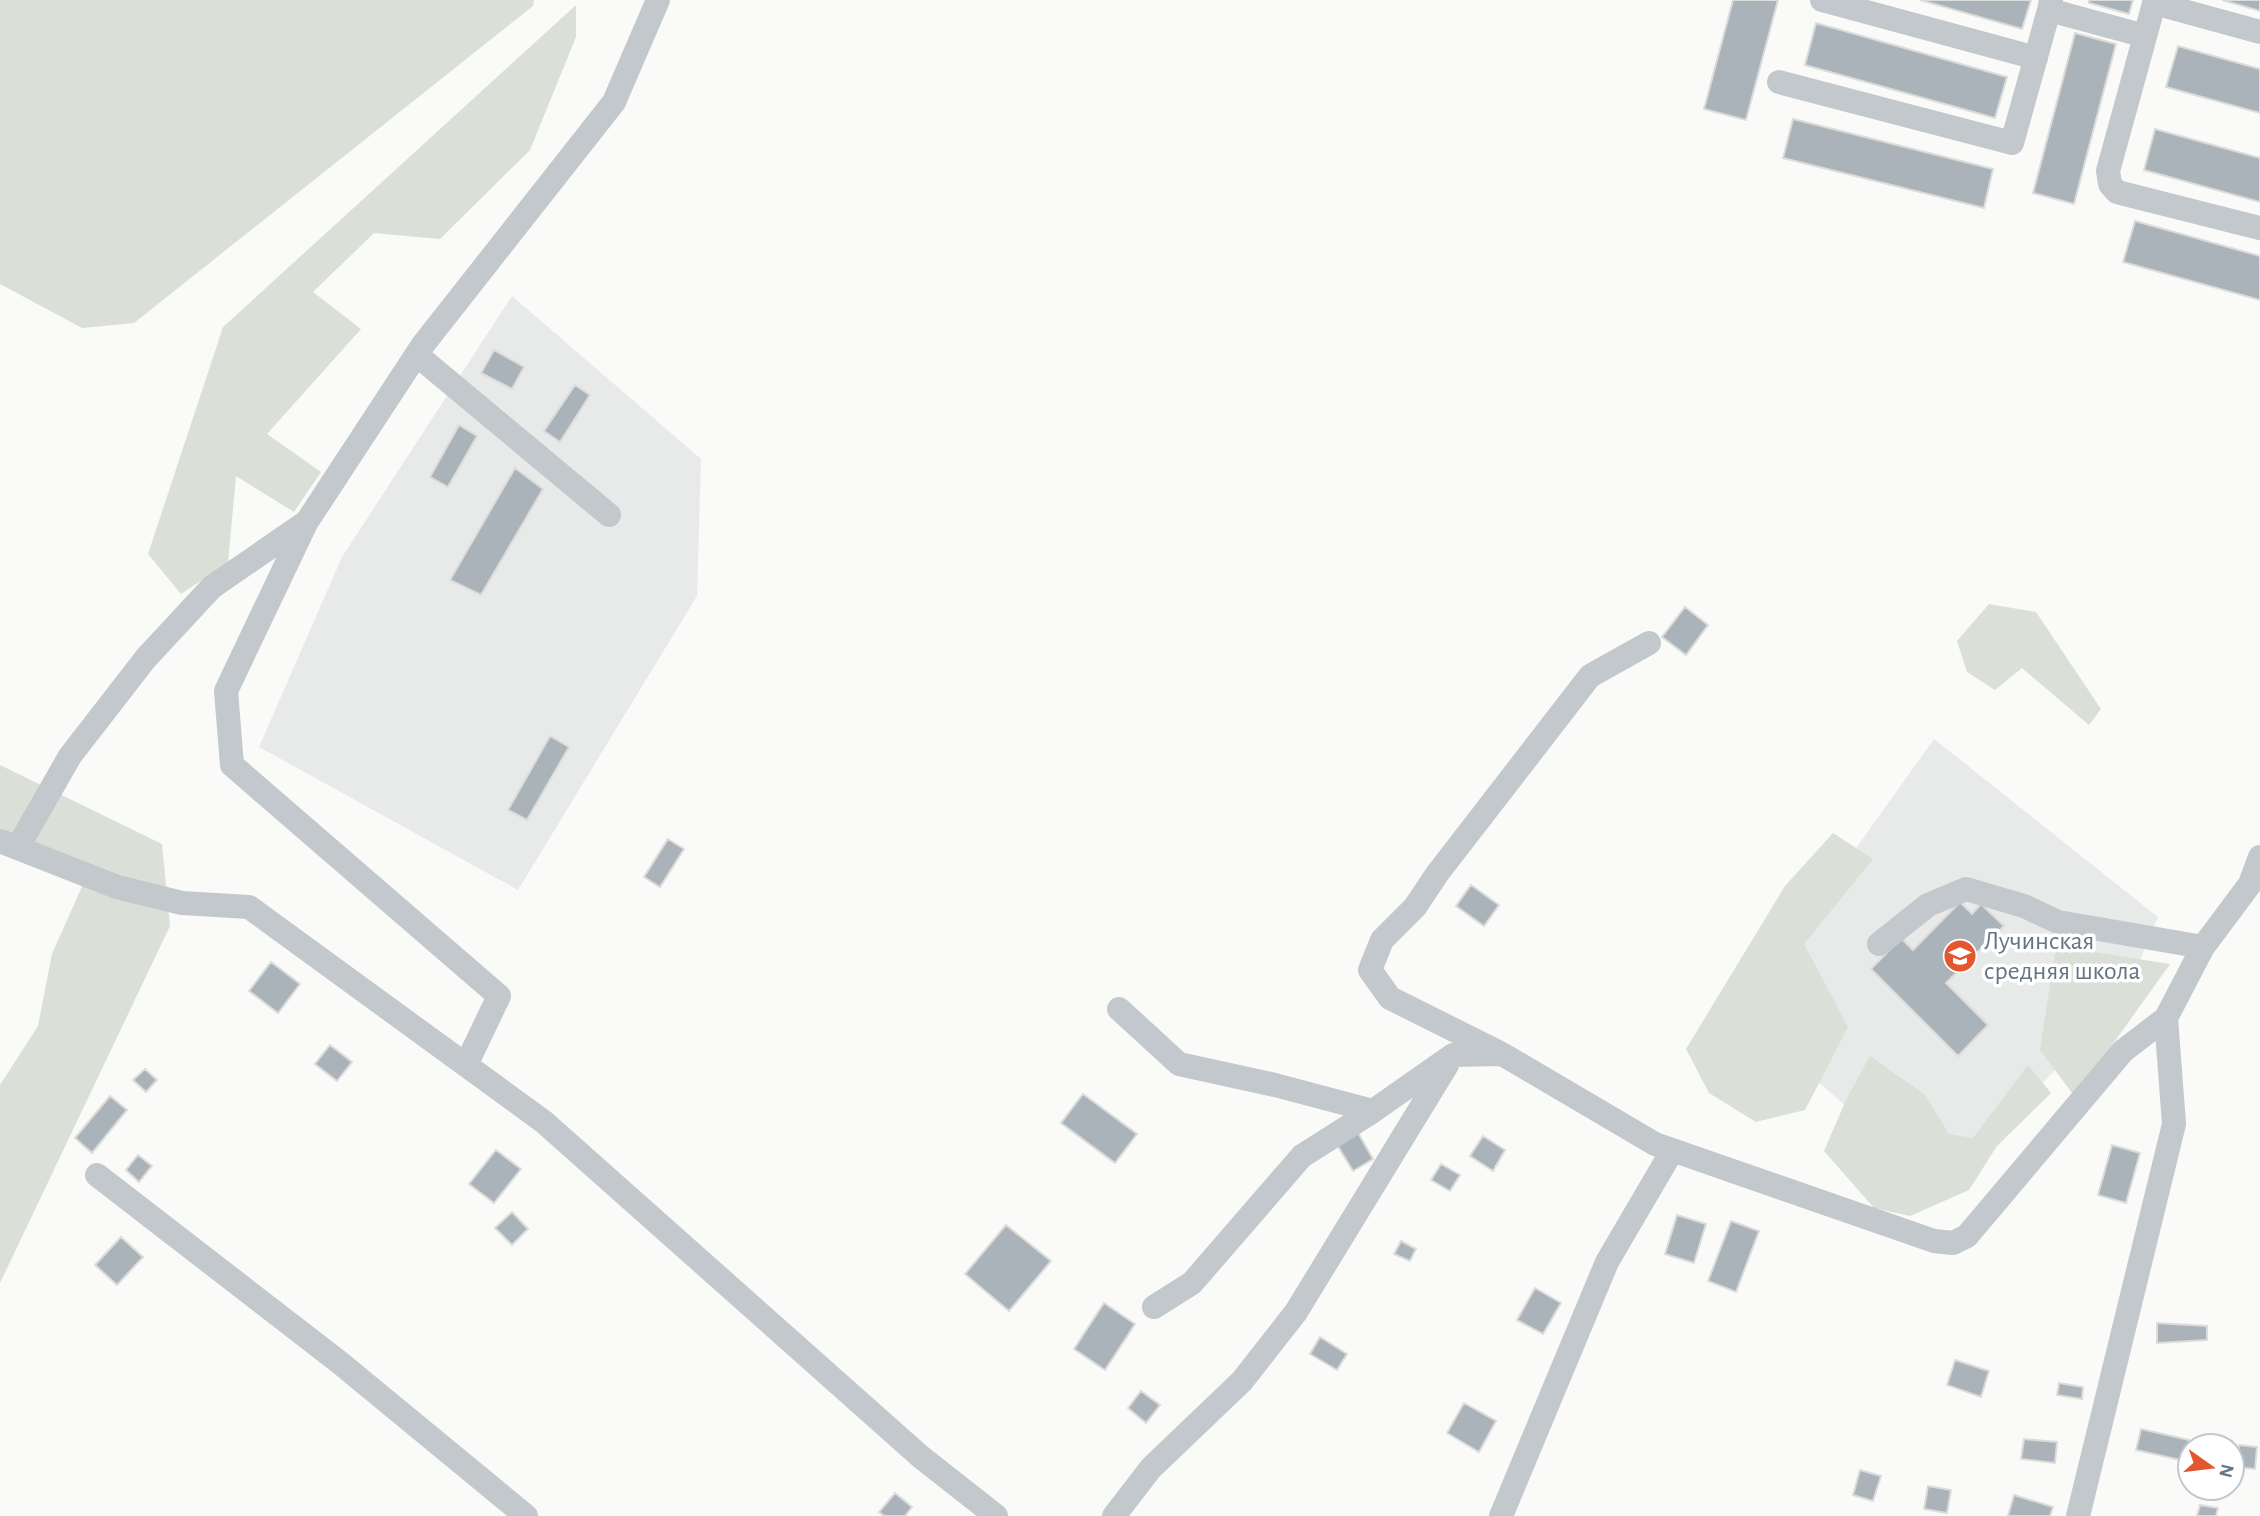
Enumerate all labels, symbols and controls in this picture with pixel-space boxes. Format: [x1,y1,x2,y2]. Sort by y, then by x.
place label: Лучинская средняя школа [1984,928,2141,984]
school or university icon: Лучинская средняя школа [1941,937,1979,975]
north arrow [2176,1432,2246,1502]
text: N [2215,1462,2237,1479]

